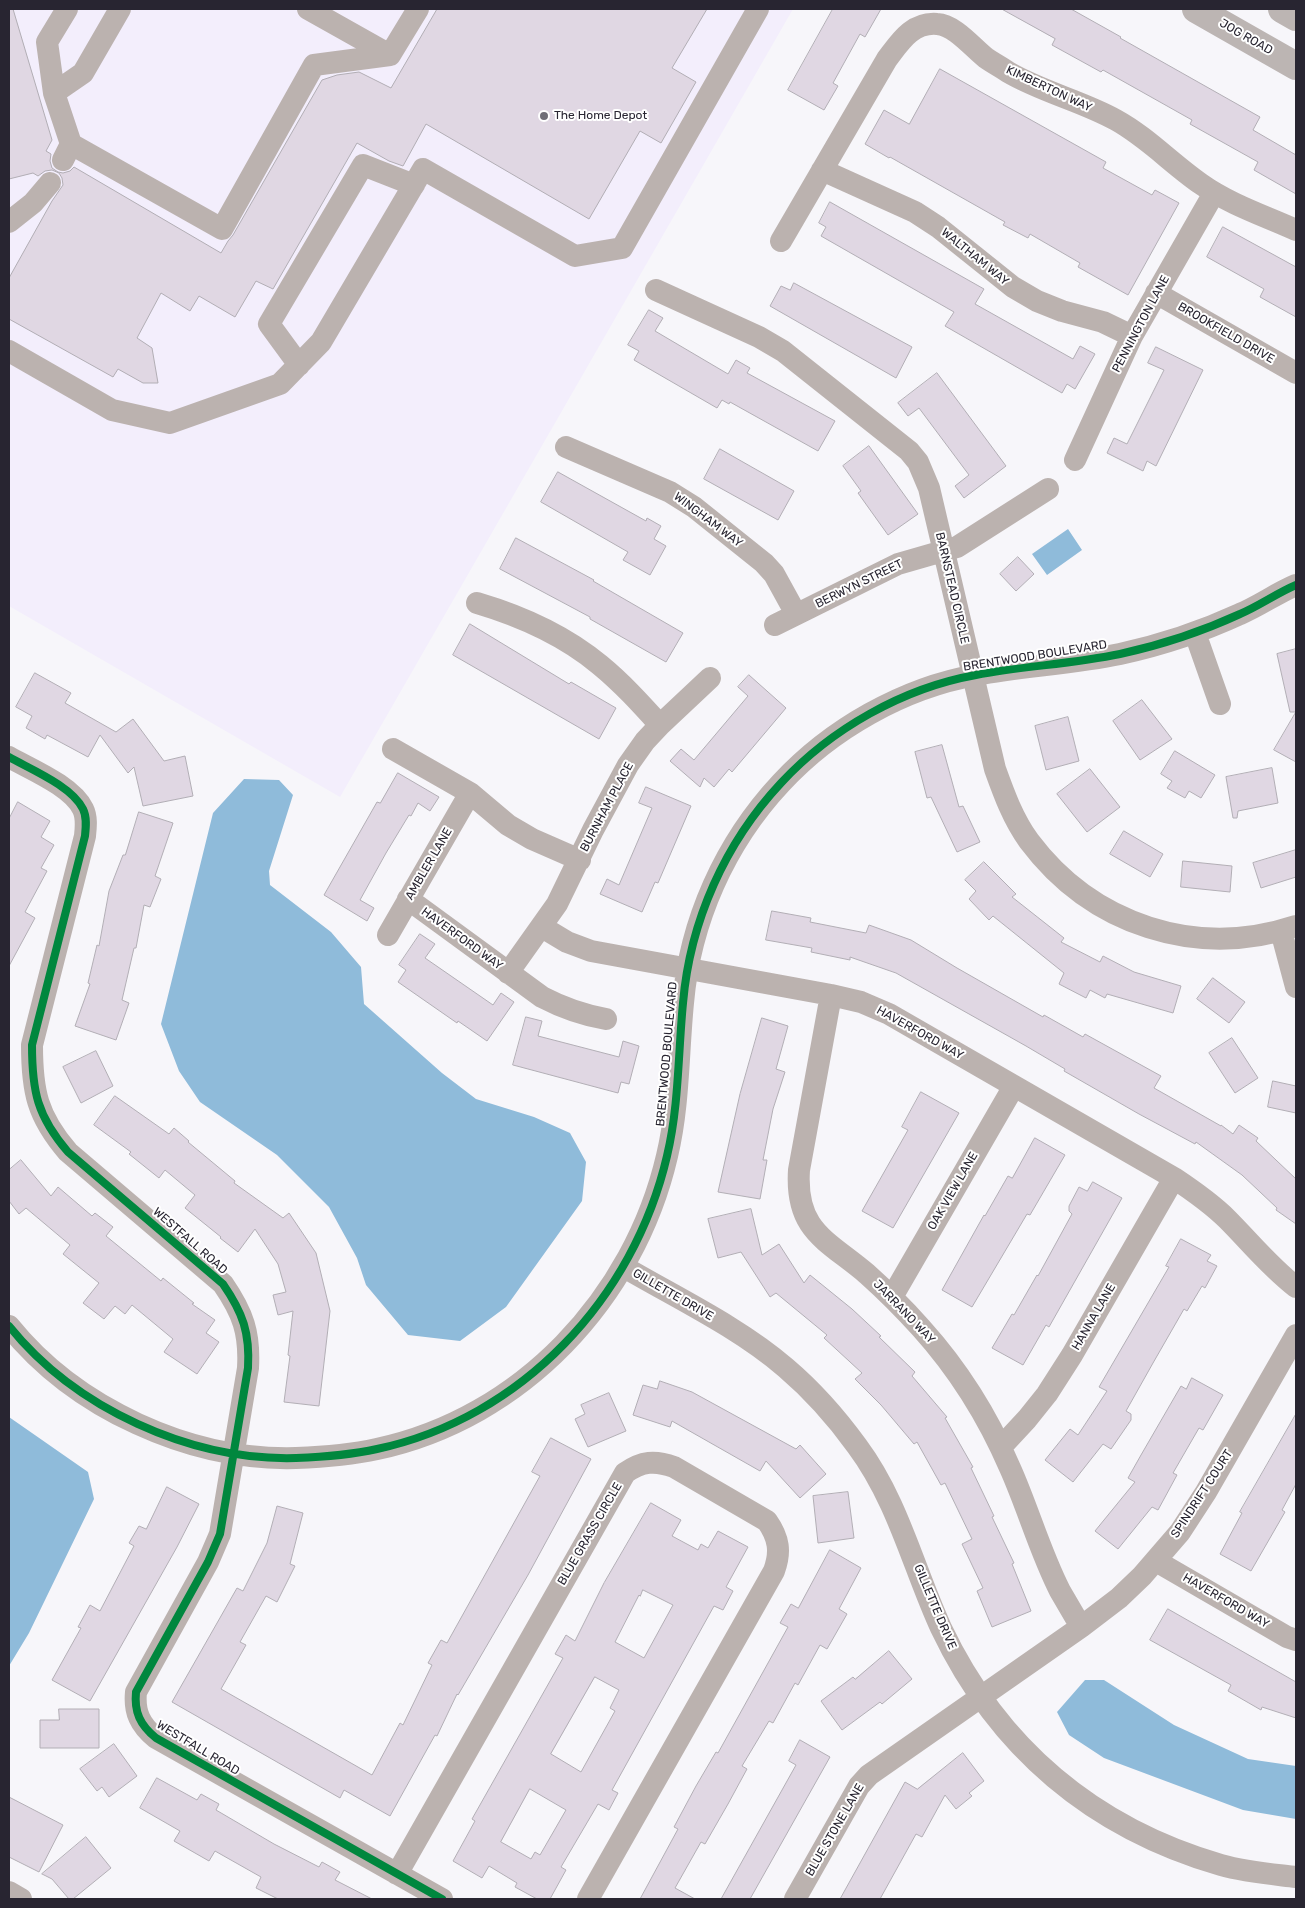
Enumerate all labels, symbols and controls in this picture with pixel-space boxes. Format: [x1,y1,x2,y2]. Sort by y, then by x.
street label: JOG ROAD [1217,16,1275,58]
street label: KIMBERTON WAY [1004,63,1094,115]
place label: The Home Depot [554,109,647,123]
marker: The Home Depot [538,110,550,122]
street label: WALTHAM WAY [938,225,1012,289]
street label: PENNINGTON LANE [1109,273,1173,375]
street label: BROOKFIELD DRIVE [1175,299,1277,367]
street label: WINGHAM WAY [671,489,745,551]
street label: BARNSTEAD CIRCLE [932,531,972,645]
street label: BERWYN STREET [813,557,905,611]
street label: BRENTWOOD BOULEVARD [962,638,1108,674]
street label: BURNHAM PLACE [577,760,637,854]
street label: AMBLER LANE [403,825,455,903]
street label: HAVERFORD WAY [418,905,506,973]
street label: BRENTWOOD BOULEVARD [653,981,681,1127]
street label: HAVERFORD WAY [874,1003,966,1063]
street label: OAK VIEW LANE [925,1149,981,1233]
street label: WESTFALL ROAD [150,1205,230,1277]
street label: GILLETTE DRIVE [630,1266,716,1324]
street label: JARRANO WAY [870,1277,938,1347]
street label: HANNA LANE [1069,1281,1119,1353]
street label: SPINDRIFT COURT [1168,1447,1236,1541]
street label: BLUE GRASS CIRCLE [555,1480,625,1588]
street label: GILLETTE DRIVE [911,1562,959,1652]
street label: HAVERFORD WAY [1180,1570,1272,1632]
street label: WESTFALL ROAD [154,1718,242,1778]
street label: BLUE STONE LANE [803,1781,867,1879]

